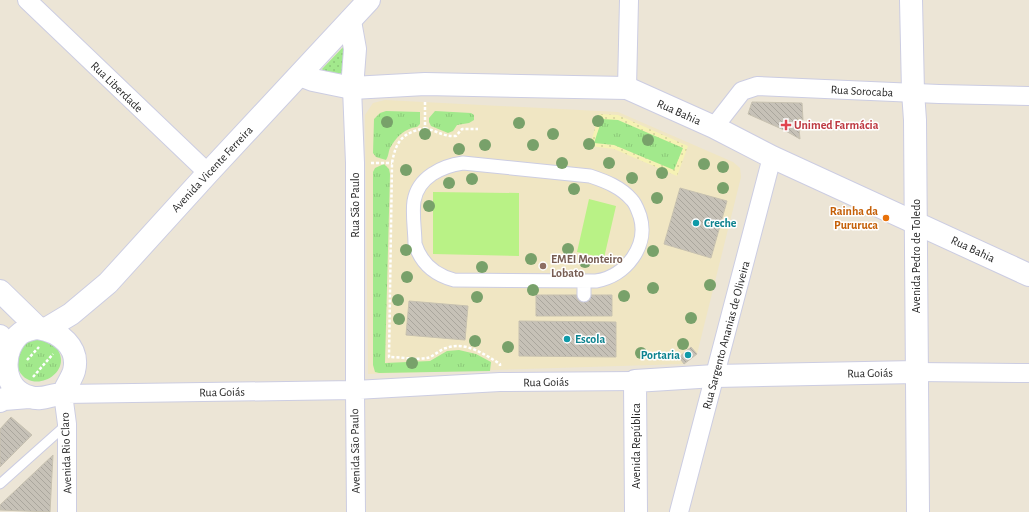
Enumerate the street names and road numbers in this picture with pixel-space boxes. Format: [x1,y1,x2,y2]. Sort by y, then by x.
street label: Rua Liberdade [89,59,145,115]
street label: Rua Sorocaba [830,83,894,99]
street label: Rua Bahia [655,97,703,127]
street label: Avenida Vicente Ferreira [169,123,255,214]
street label: Rua São Paulo [349,172,361,238]
street label: Avenida Pedro de Toledo [910,199,922,313]
street label: Rua Bahia [949,234,997,265]
street label: Rua Sargento Ananias de Oliveira [700,259,752,411]
street label: Rua Goiás [847,367,893,379]
street label: Rua Goiás [523,376,569,388]
street label: Rua Goiás [199,386,245,398]
street label: Avenida República [630,403,642,489]
street label: Avenida São Paulo [348,408,362,494]
street label: Avenida Rio Claro [59,412,73,494]

